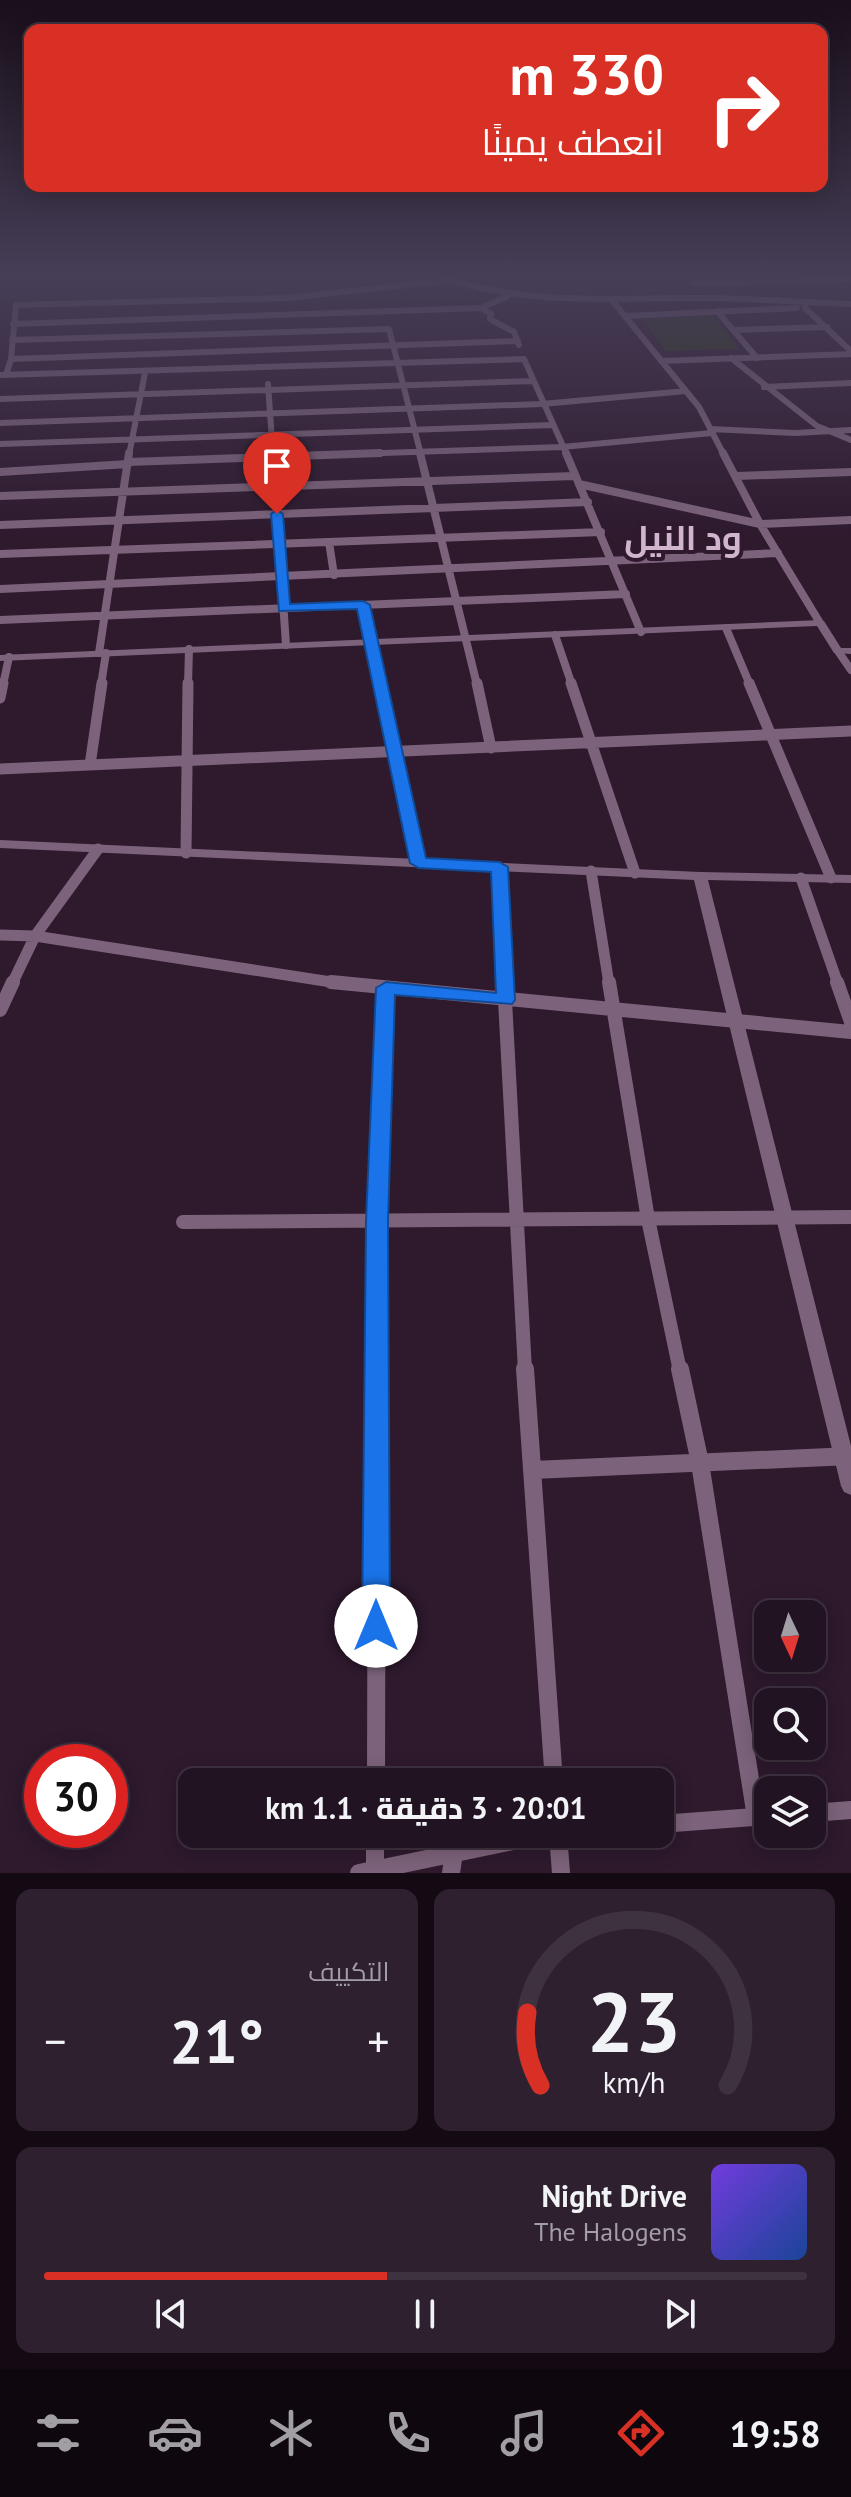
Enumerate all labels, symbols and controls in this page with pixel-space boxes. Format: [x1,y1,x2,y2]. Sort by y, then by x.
text: 330 m [509,38,664,110]
icon: right [692,56,796,160]
text: انعطف يمينًا [482,118,664,165]
pin [243,432,311,514]
icon: arrive [255,444,299,488]
district label: ود النيل [624,515,742,559]
position arrow [334,1584,418,1668]
north arrow [754,1600,826,1672]
map controls [754,1600,826,1848]
button: search [754,1688,826,1760]
speed limit sign: 30 [24,1744,128,1848]
button: layers [754,1776,826,1848]
text: 20:01 · 3 دقيقة · 1.1 km [265,1788,587,1827]
text: التكييف [308,1955,390,1988]
text: 23 [587,1967,681,2075]
text: 21° [170,2002,264,2080]
text: − [44,2012,66,2069]
text: + [367,2012,389,2069]
text: km/h [603,2064,666,2101]
text: Night Drive [541,2176,687,2215]
text: The Halogens [534,2215,687,2248]
icon: previous [149,2292,193,2336]
icon: pause [403,2292,447,2336]
icon: next [658,2292,702,2336]
icon: filters [30,2405,86,2461]
icon: car [147,2405,203,2461]
icon: climate [263,2405,319,2461]
icon: phone [380,2405,436,2461]
icon: music [496,2405,552,2461]
icon: directions [613,2405,669,2461]
text: 19:58 [729,2410,821,2457]

